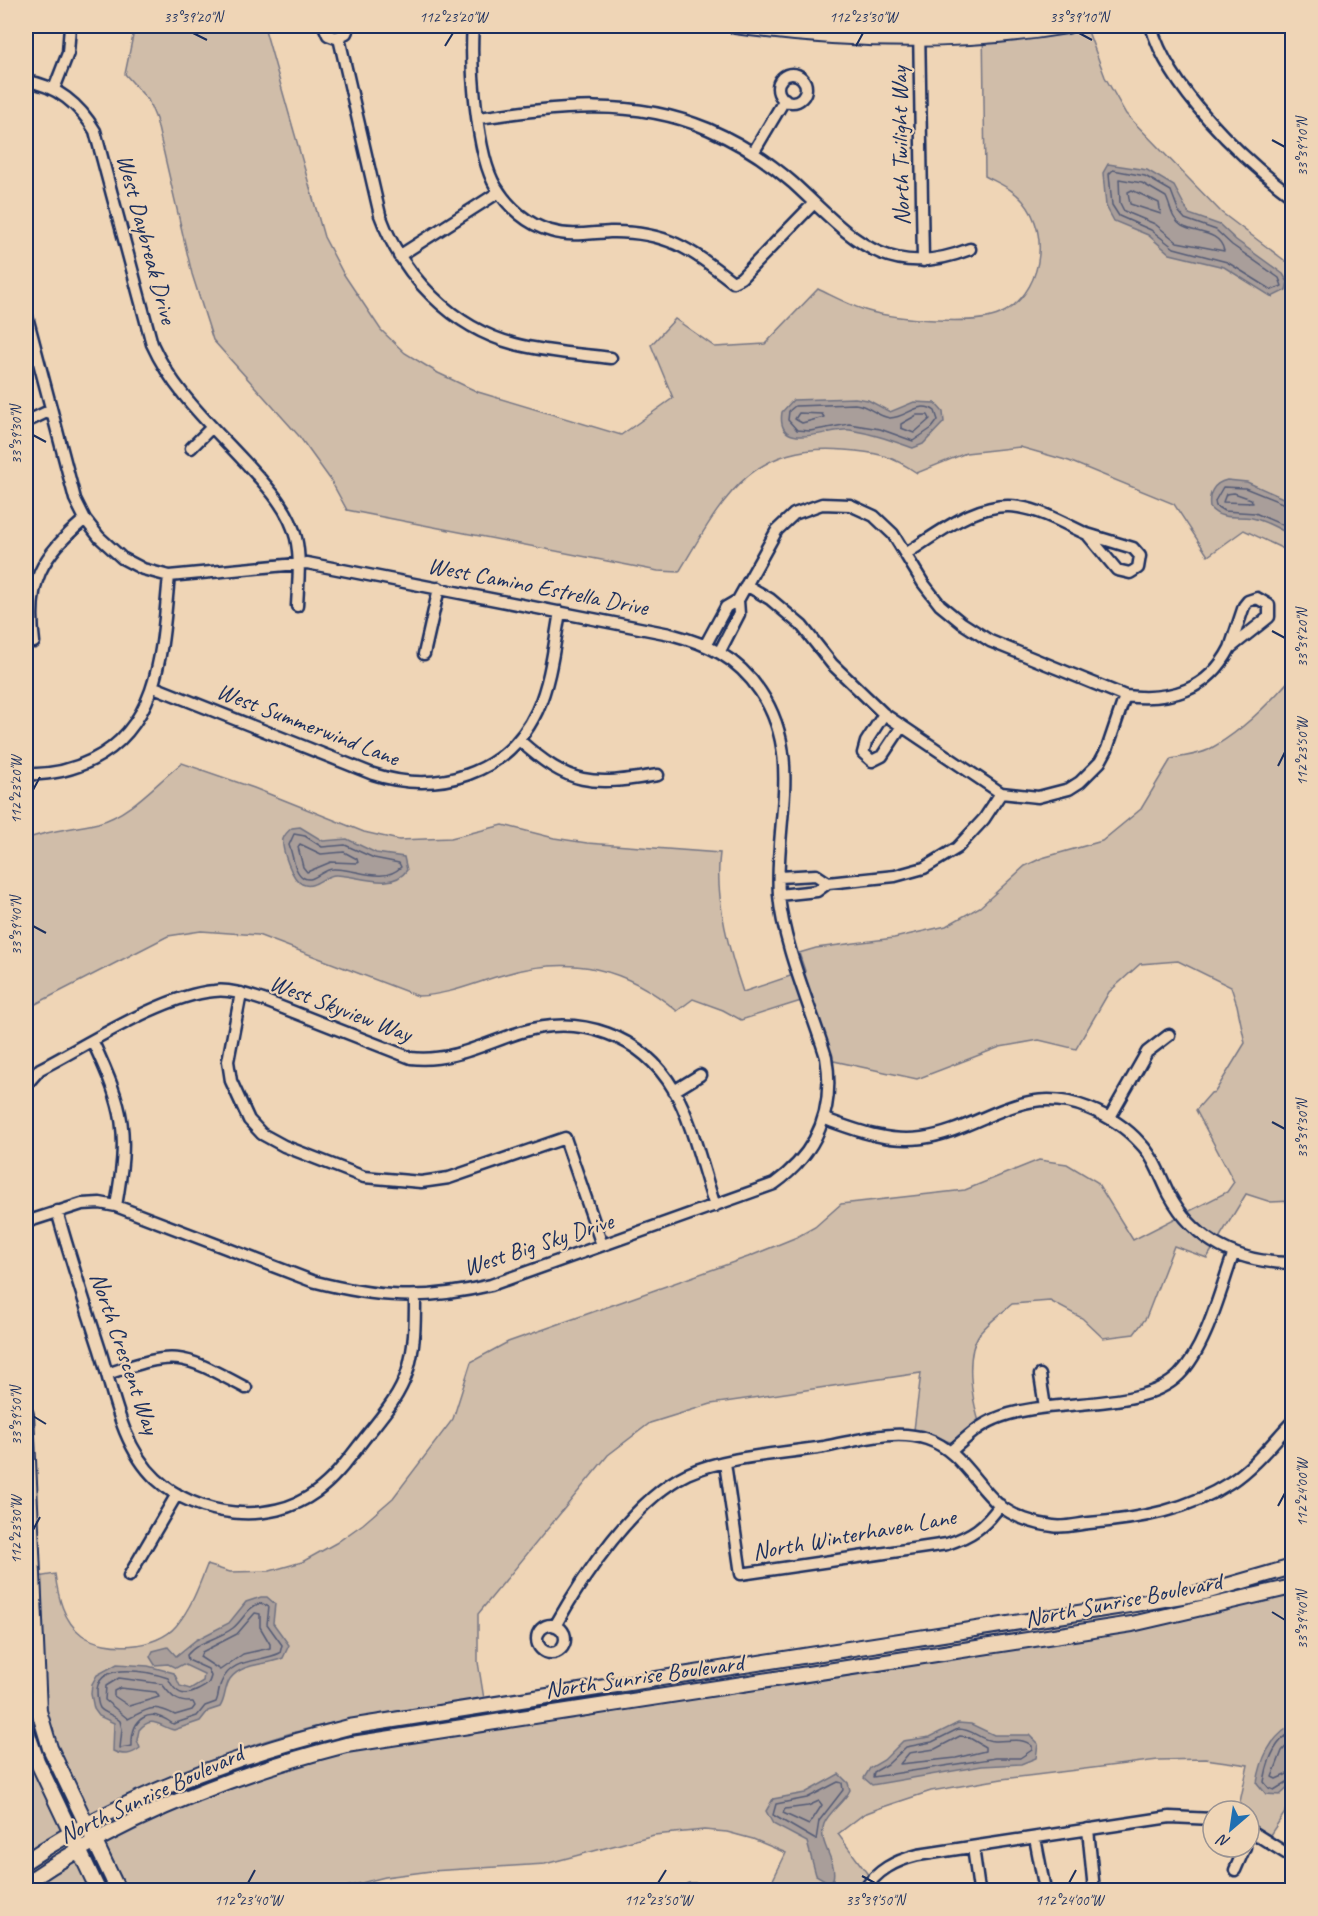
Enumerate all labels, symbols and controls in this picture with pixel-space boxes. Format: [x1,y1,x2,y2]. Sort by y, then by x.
text: 33°39'20"N [163,8,226,27]
text: 112°23'20"W [419,8,490,27]
text: 112°23'30"W [829,8,900,27]
text: 33°39'10"N [1049,8,1112,27]
street label: North Twilight Way [884,64,916,226]
text: 33°39'10"N [1293,114,1312,177]
street label: West Daybreak Drive [110,151,185,329]
text: 33°39'30"N [7,402,26,465]
street label: West Camino Estrella Drive [425,550,653,622]
text: 33°39'20"N [1293,605,1312,668]
street label: West Summerwind Lane [213,676,405,773]
text: 112°23'50"W [1293,715,1312,786]
text: 112°23'20"W [7,753,26,824]
text: 33°39'40"N [7,893,26,956]
street label: West Skyview Way [266,967,418,1049]
text: 33°39'30"N [1293,1096,1312,1159]
street label: West Big Sky Drive [459,1205,619,1282]
street label: North Crescent Way [83,1268,167,1439]
text: 33°39'50"N [7,1383,26,1446]
text: 112°24'00"W [1293,1456,1312,1527]
text: 112°23'30"W [7,1493,26,1564]
street label: North Winterhaven Lane [750,1501,960,1567]
street label: North Sunrise Boulevard [1022,1566,1227,1634]
text: 33°39'40"N [1293,1587,1312,1650]
street label: North Sunrise Boulevard [543,1647,749,1705]
street label: North Sunrise Boulevard [54,1737,251,1850]
north arrow [1201,1799,1261,1859]
text: N [1212,1829,1233,1852]
text: 112°23'40"W [214,1891,285,1910]
text: 112°23'50"W [624,1891,695,1910]
text: 33°39'50"N [845,1891,908,1910]
text: 112°24'00"W [1035,1891,1106,1910]

